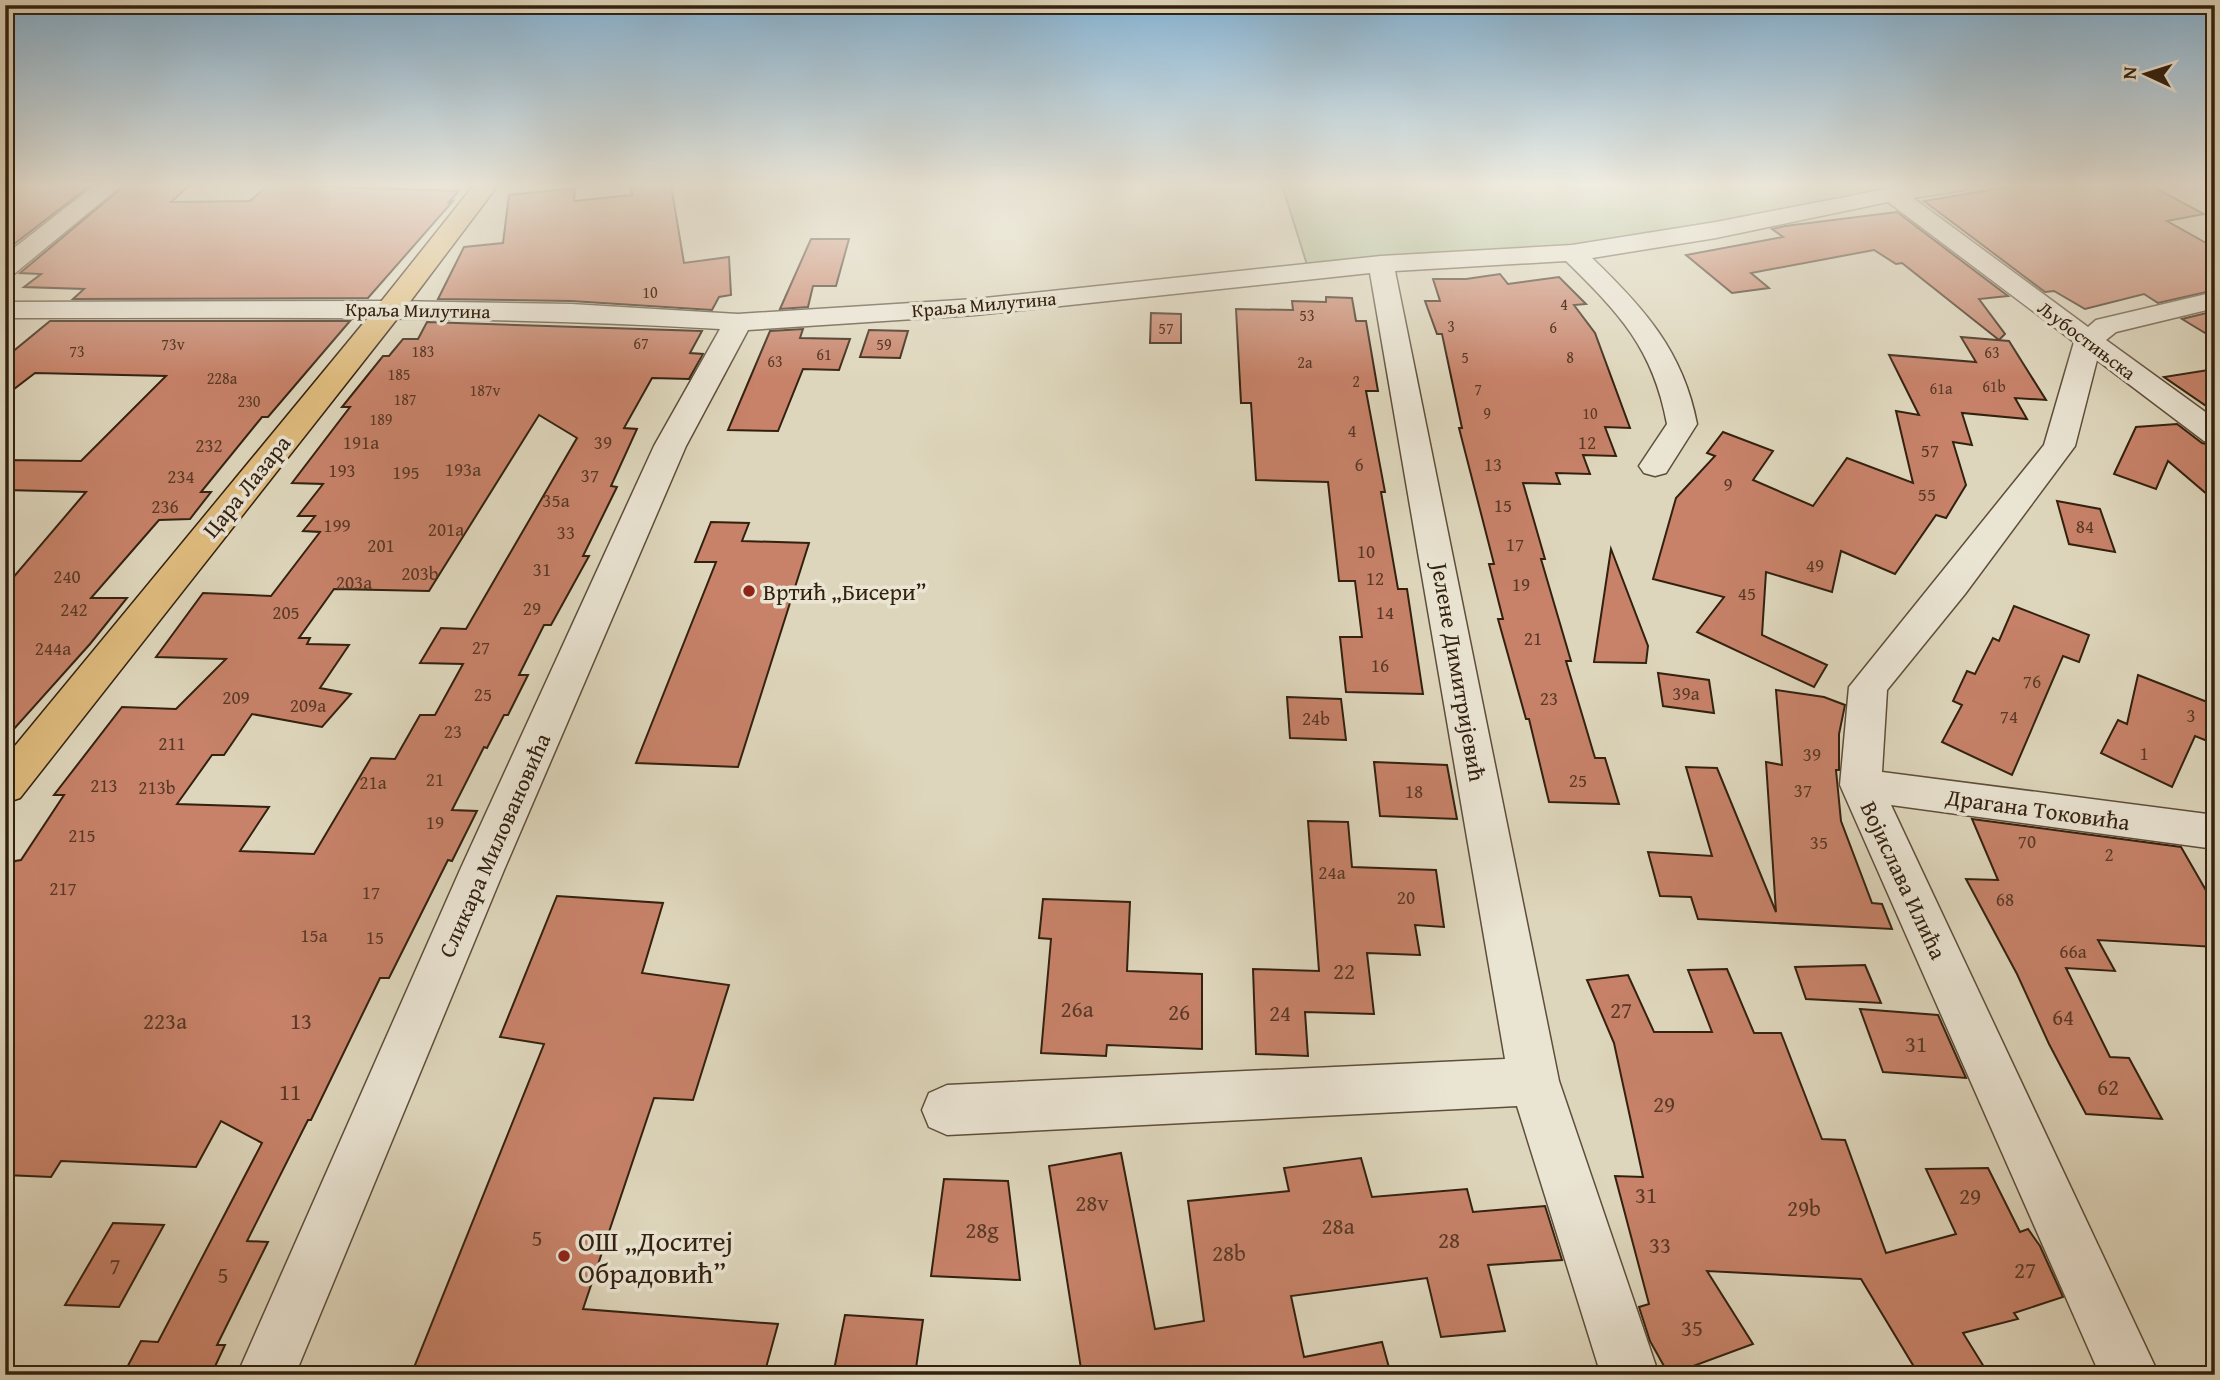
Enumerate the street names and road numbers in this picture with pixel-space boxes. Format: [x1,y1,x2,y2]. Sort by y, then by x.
street label: Краља Милутина [911,284,1057,324]
street label: Љубостињска [2032,294,2142,386]
street label: Краља Милутина [345,295,491,325]
street label: Цара Лазара [194,427,298,545]
street label: Јелене Димитријевић [1423,557,1494,784]
street label: Сликара Миловановића [430,728,558,962]
street label: Драгана Токовића [1943,780,2132,838]
street label: Војислава Илића [1853,795,1955,965]

